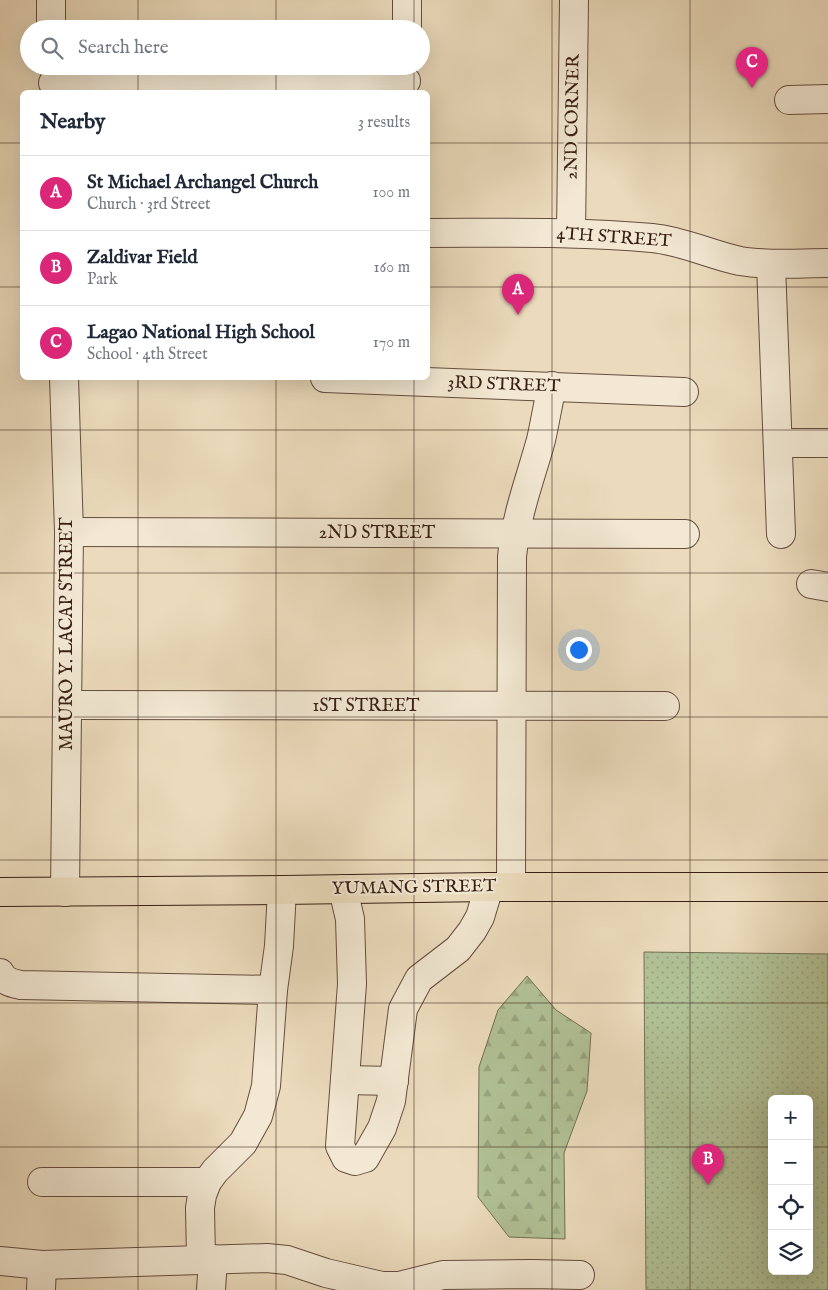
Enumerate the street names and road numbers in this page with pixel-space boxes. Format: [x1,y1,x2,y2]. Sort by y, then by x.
street label: 2ND CORNER [560,53,586,180]
street label: 4TH STREET [556,223,672,253]
street label: 3RD STREET [447,372,561,398]
street label: MAURO Y. LACAP STREET [56,517,79,751]
street label: 2ND STREET [319,522,435,545]
street label: 1ST STREET [313,695,419,718]
street label: YUMANG STREET [332,875,496,901]

